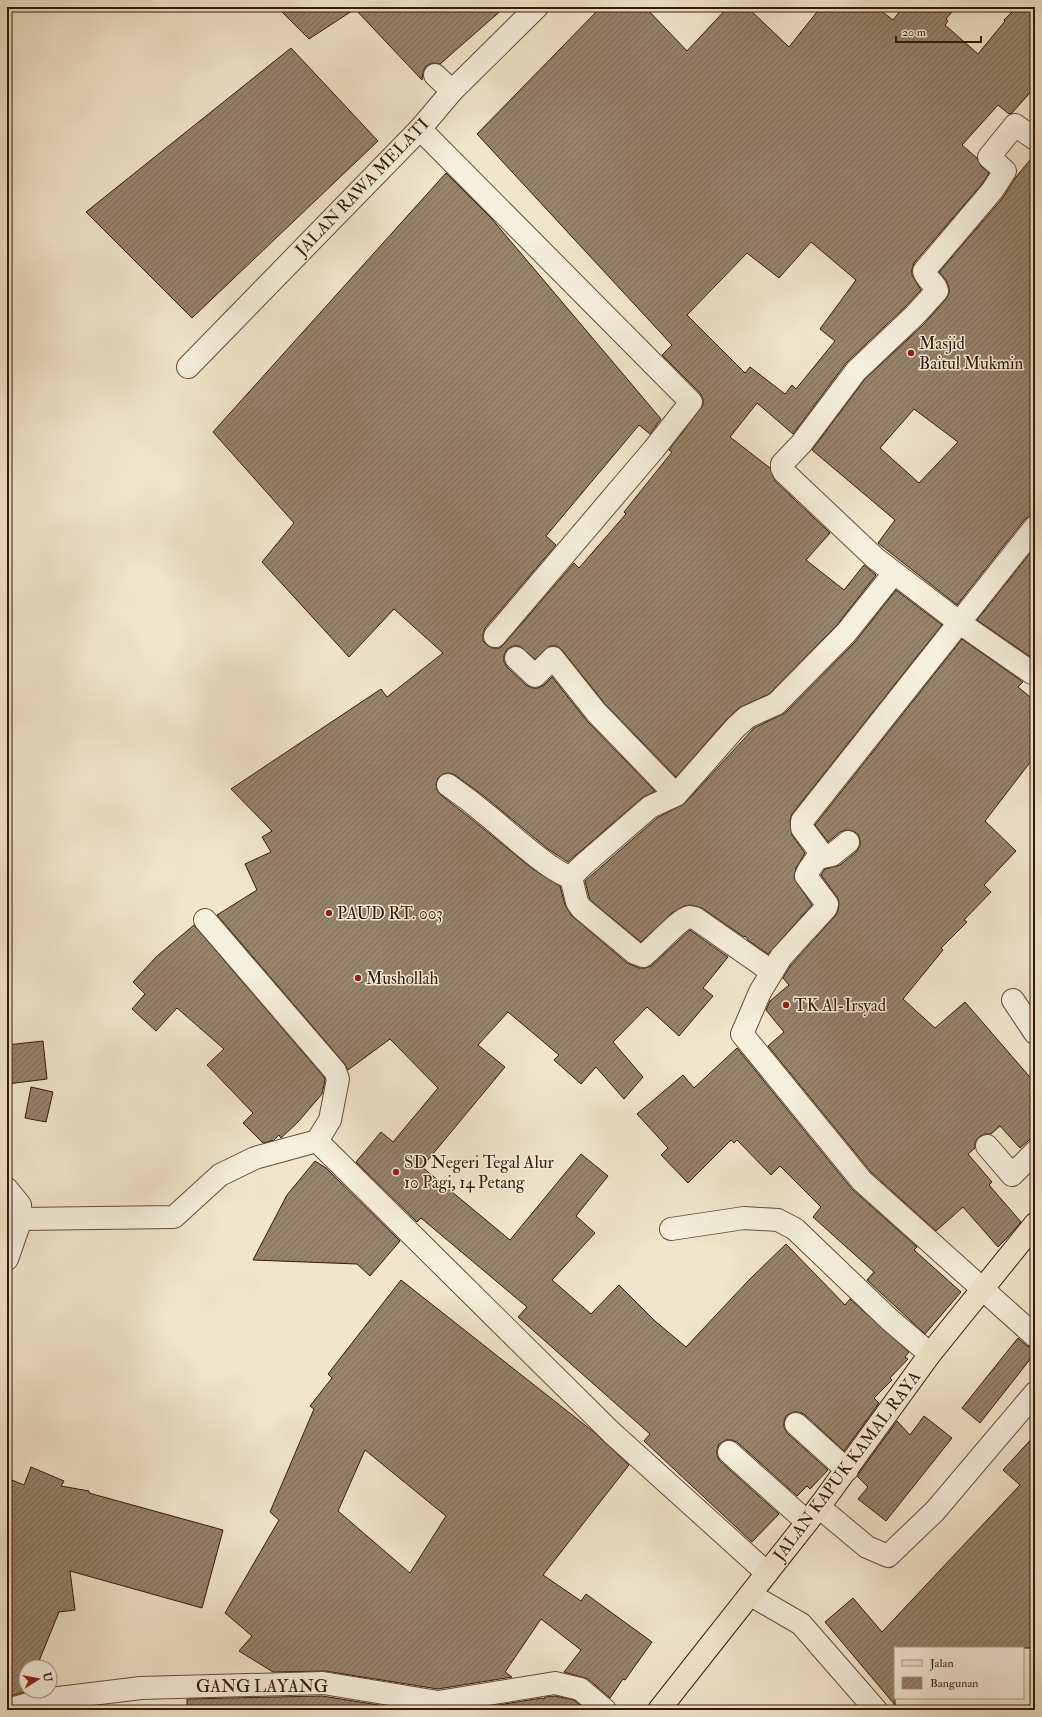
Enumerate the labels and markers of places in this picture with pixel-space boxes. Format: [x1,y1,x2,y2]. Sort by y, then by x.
place label: Masjid Baitul Mukmin [919,333,1024,374]
marker: Masjid Baitul Mukmin [906,348,916,358]
place label: PAUD RT. 003 [337,903,443,924]
marker: PAUD RT. 003 [324,908,334,918]
place label: Mushollah [366,968,438,989]
marker: Mushollah [353,973,363,983]
place label: TK Al-Irsyad [794,995,887,1017]
marker: TK Al-Irsyad [781,1000,791,1010]
place label: SD Negeri Tegal Alur 10 Pagi, 14 Petang [404,1152,555,1193]
marker: SD Negeri Tegal Alur 10 Pagi, 14 Petang [391,1167,401,1177]

